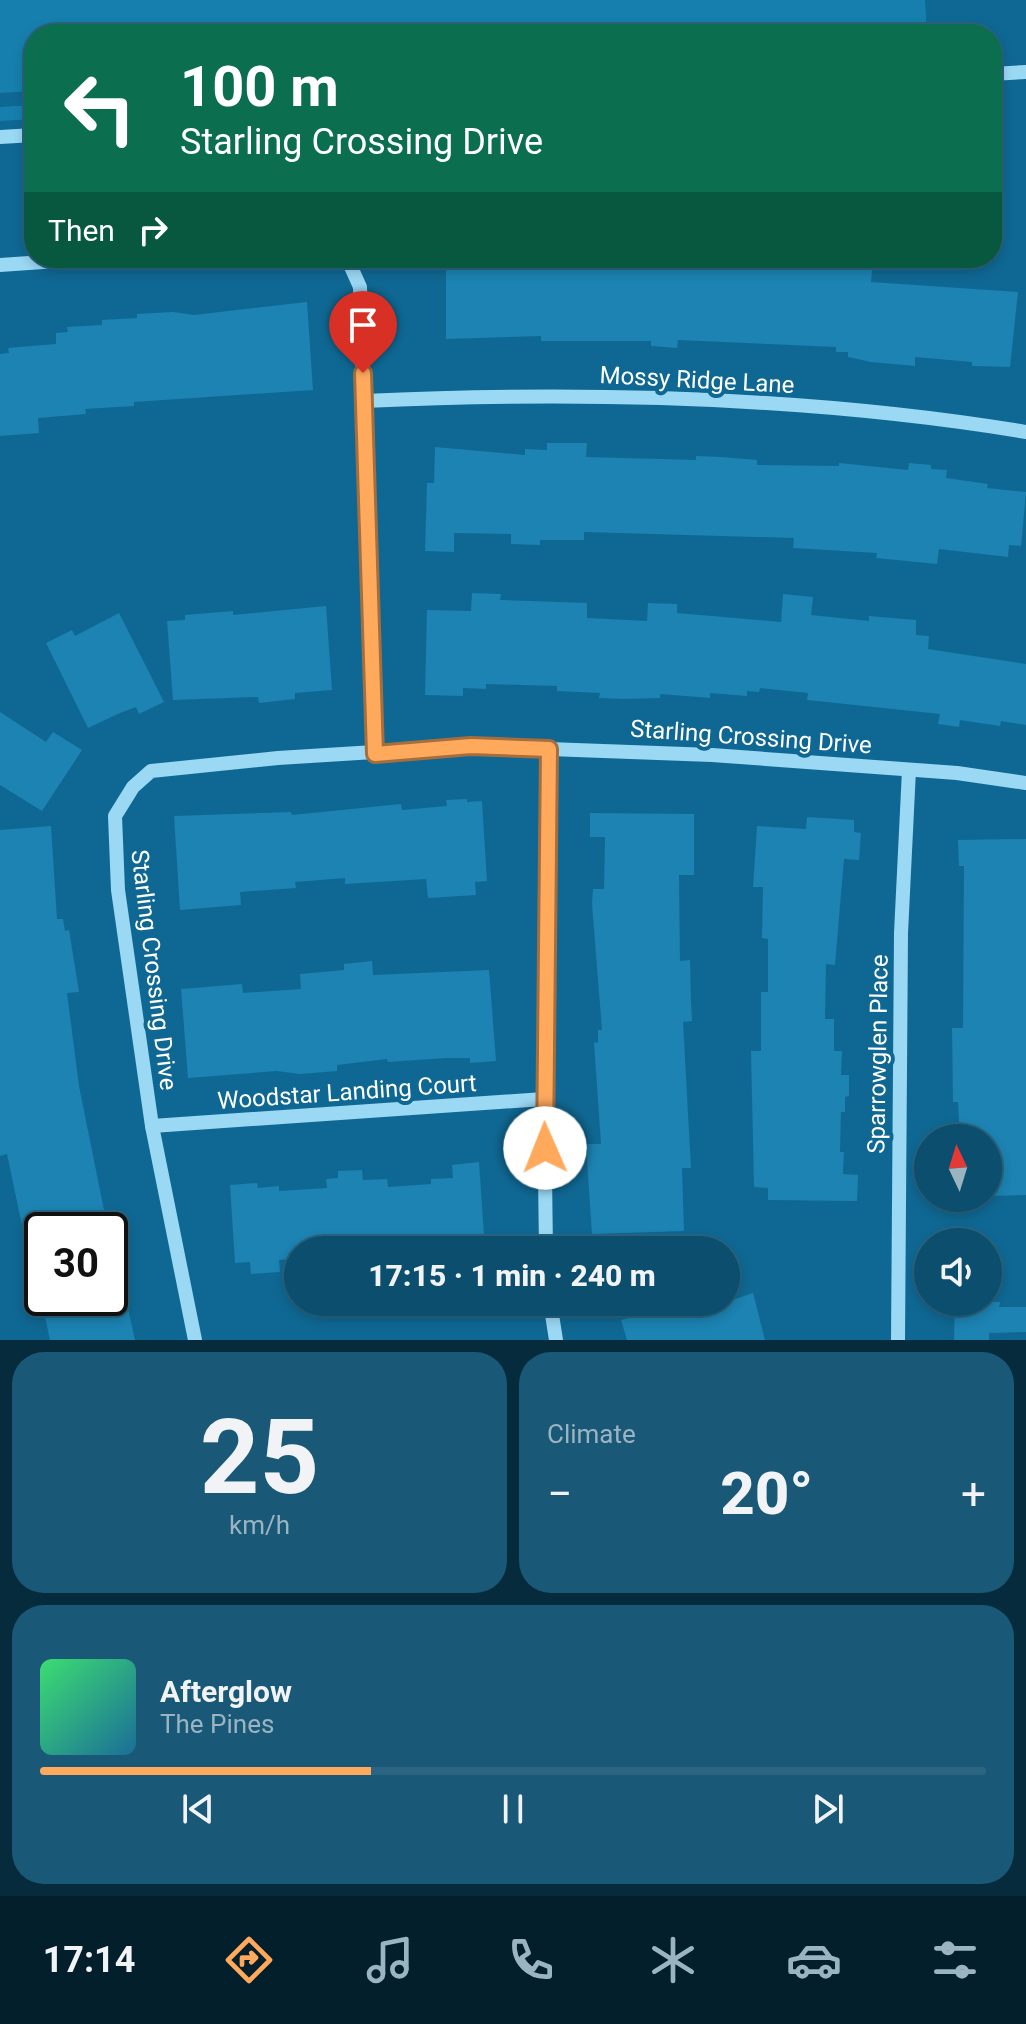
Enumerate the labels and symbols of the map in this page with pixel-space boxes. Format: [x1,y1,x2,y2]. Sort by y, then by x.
pin [329,291,397,373]
street label: Mossy Ridge Lane [599,361,795,399]
street label: Starling Crossing Drive [629,715,873,759]
street label: Starling Crossing Drive [125,848,183,1092]
street label: Sparrowglen Place [862,954,894,1154]
street label: Woodstar Landing Court [217,1069,478,1115]
position arrow [503,1106,587,1190]
north arrow [914,1124,1002,1212]
speed limit sign: 30 [24,1212,128,1316]

